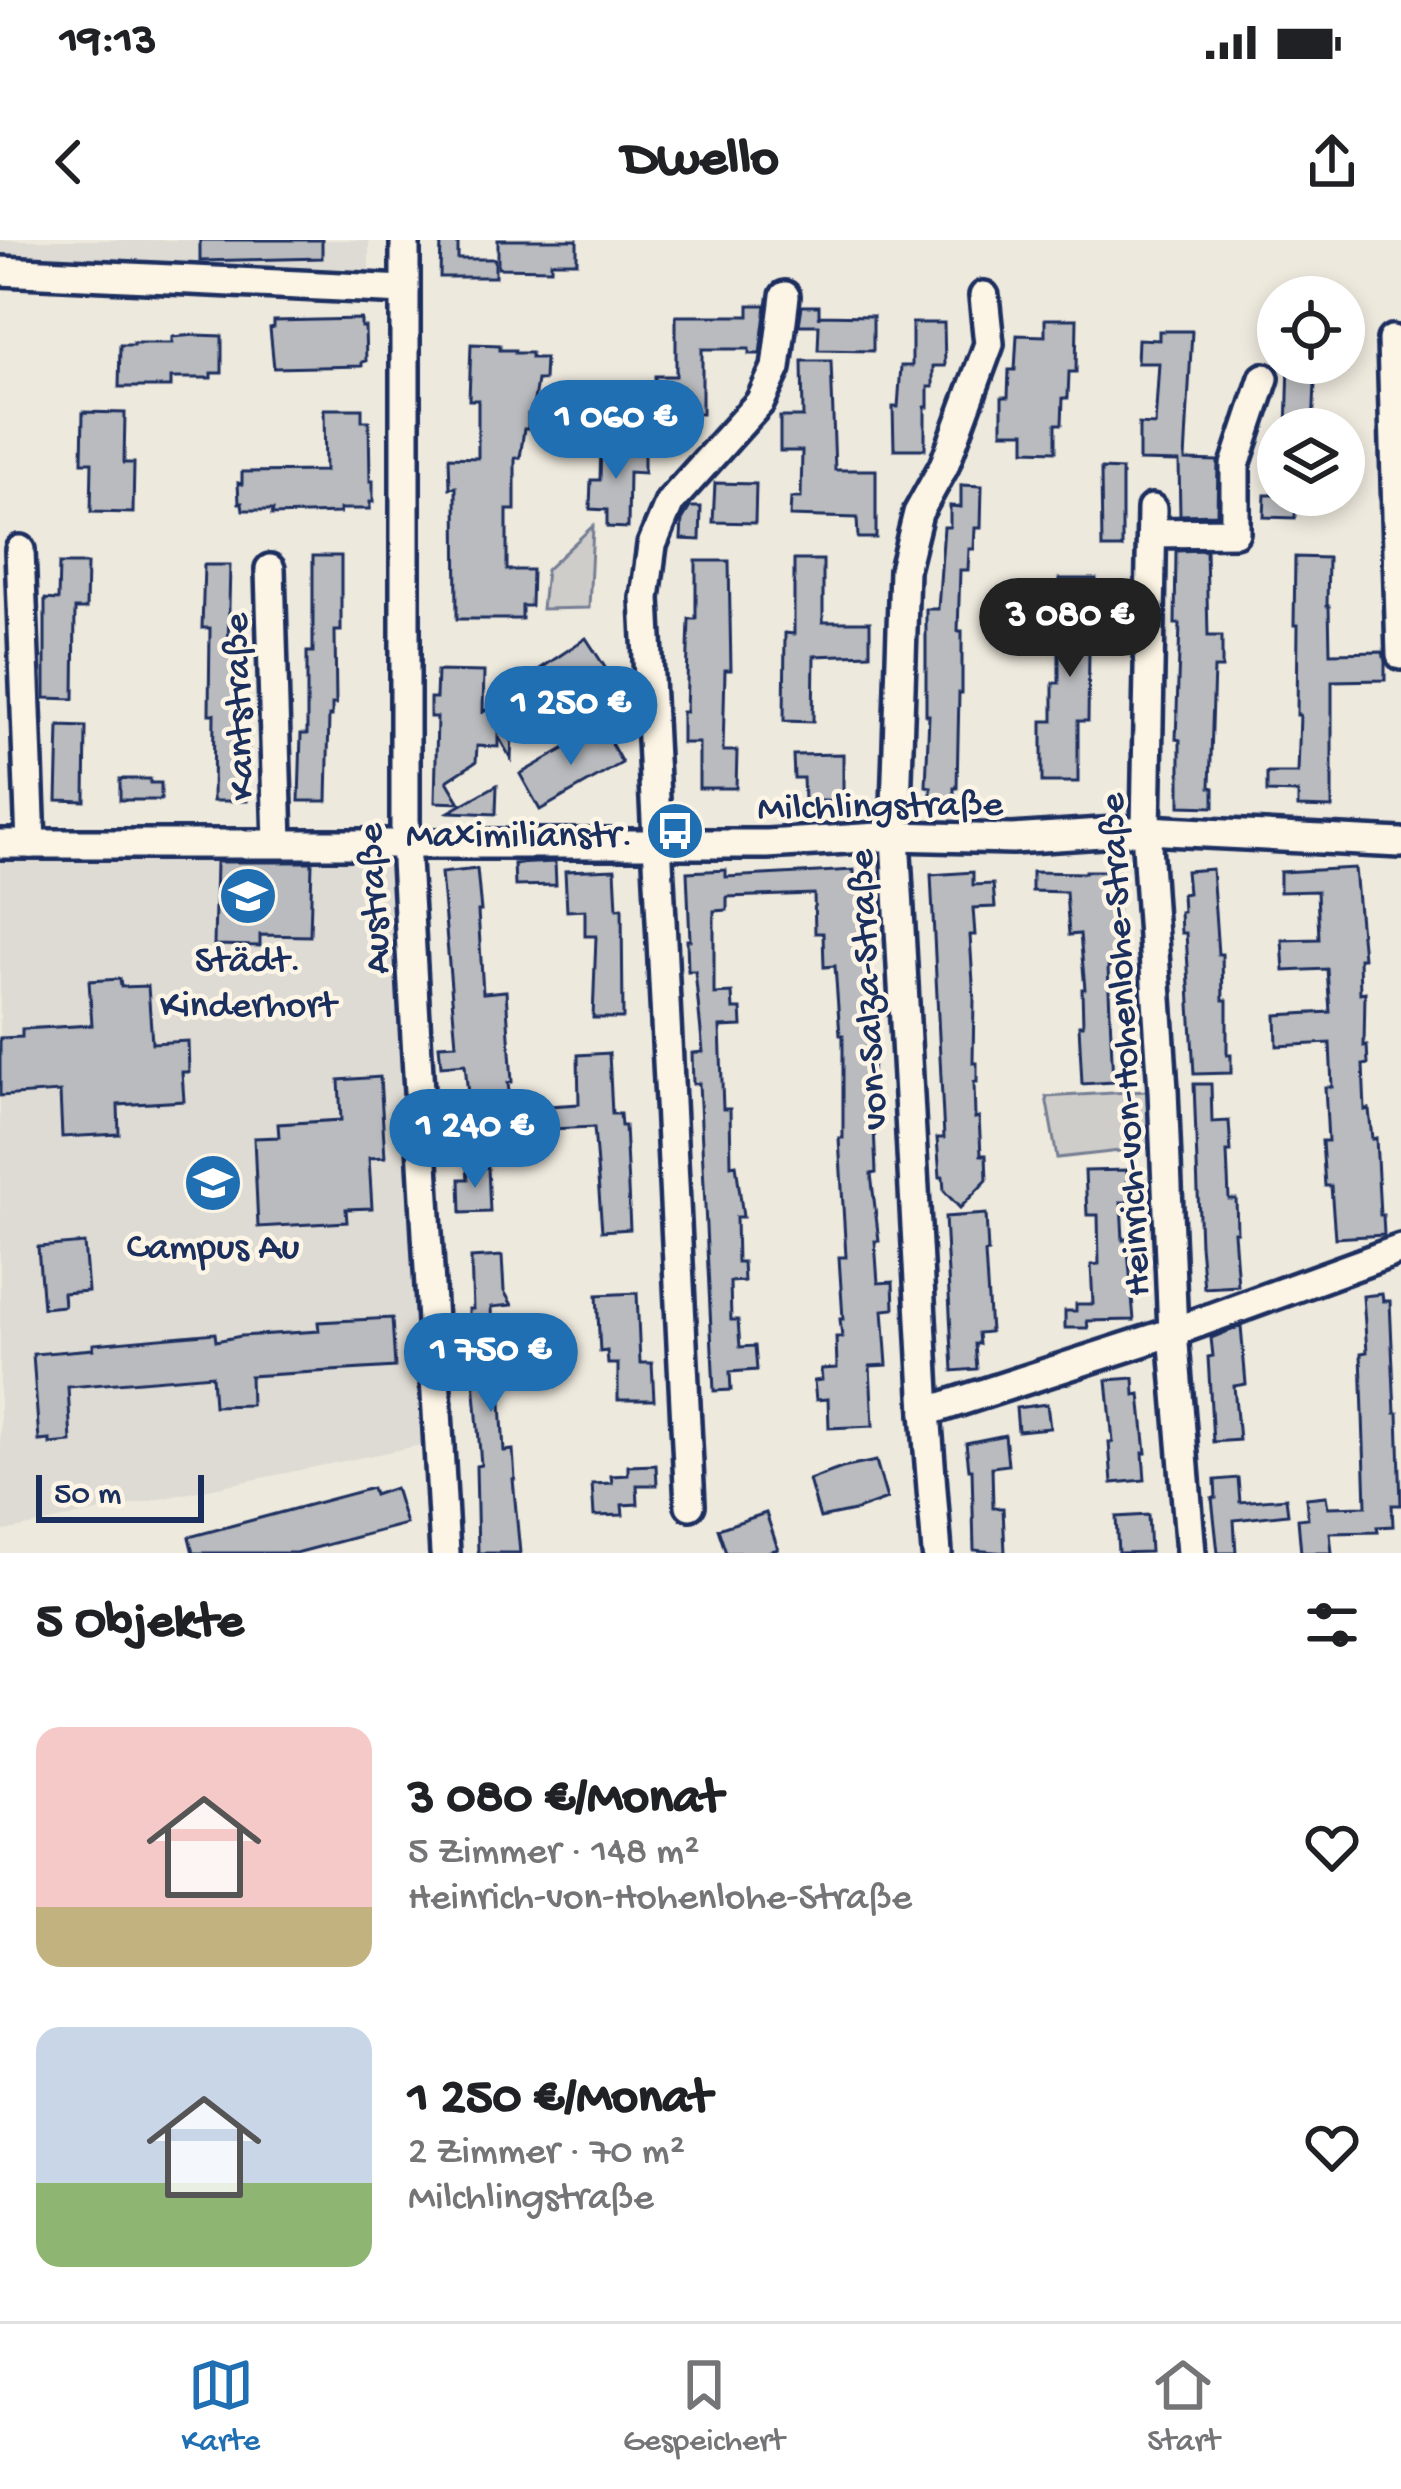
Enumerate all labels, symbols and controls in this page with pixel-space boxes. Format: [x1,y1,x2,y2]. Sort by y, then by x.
text: 19:13 [60,16,156,69]
icon: back [36,129,102,195]
icon: share [1299,129,1365,195]
text: Dwello [622,130,779,194]
map controls [1257,276,1365,516]
button: locate [1257,276,1365,384]
pin: 1 060 € [505,380,727,482]
text: 1 060 € [555,396,677,442]
button: layers [1257,408,1365,516]
pin: 3 080 € [959,578,1181,680]
text: 3 080 € [1006,594,1134,640]
street label: Kantstraße [216,612,268,801]
pin: 1 250 € [460,666,682,768]
text: 1 250 € [511,682,631,728]
street label: Milchlingstraße [757,784,1004,834]
street label: Heinrich-von-Hohenlohe-Straße [1092,791,1164,1297]
bus stop icon: Maximilianstr. [644,800,706,862]
place label: Maximilianstr. [406,815,633,861]
street label: Austraße [350,821,404,975]
street label: von-Salza-Straße [841,847,901,1131]
school or university icon: Städt. Kinderhort [217,865,279,927]
place label: Städt. Kinderhort [160,940,339,1031]
pin: 1 240 € [364,1089,586,1191]
text: 1 240 € [416,1105,534,1151]
school or university icon: Campus Au [182,1152,244,1214]
place label: Campus Au [127,1227,299,1273]
pin: 1 750 € [380,1313,602,1415]
text: 1 750 € [431,1329,551,1375]
scale bar [36,1469,204,1522]
text: 50 m [54,1477,121,1515]
icon: filters [1299,1592,1365,1658]
text: 5 Objekte [36,1595,244,1655]
text: 3 080 €/Monat [408,1771,722,1831]
icon: home [132,1775,276,1919]
icon: heart [1299,1814,1365,1880]
text: 5 Zimmer · 148 m² [408,1831,699,1877]
text: Heinrich-von-Hohenlohe-Straße [408,1877,912,1923]
text: 1 250 €/Monat [408,2071,711,2131]
icon: home [132,2075,276,2219]
icon: heart [1299,2114,1365,2180]
text: 2 Zimmer · 70 m² [408,2131,685,2177]
text: Milchlingstraße [408,2177,654,2223]
tab: Karte [181,2352,260,2462]
tab: Gespeichert [623,2352,784,2462]
tab: Start [1147,2352,1220,2462]

